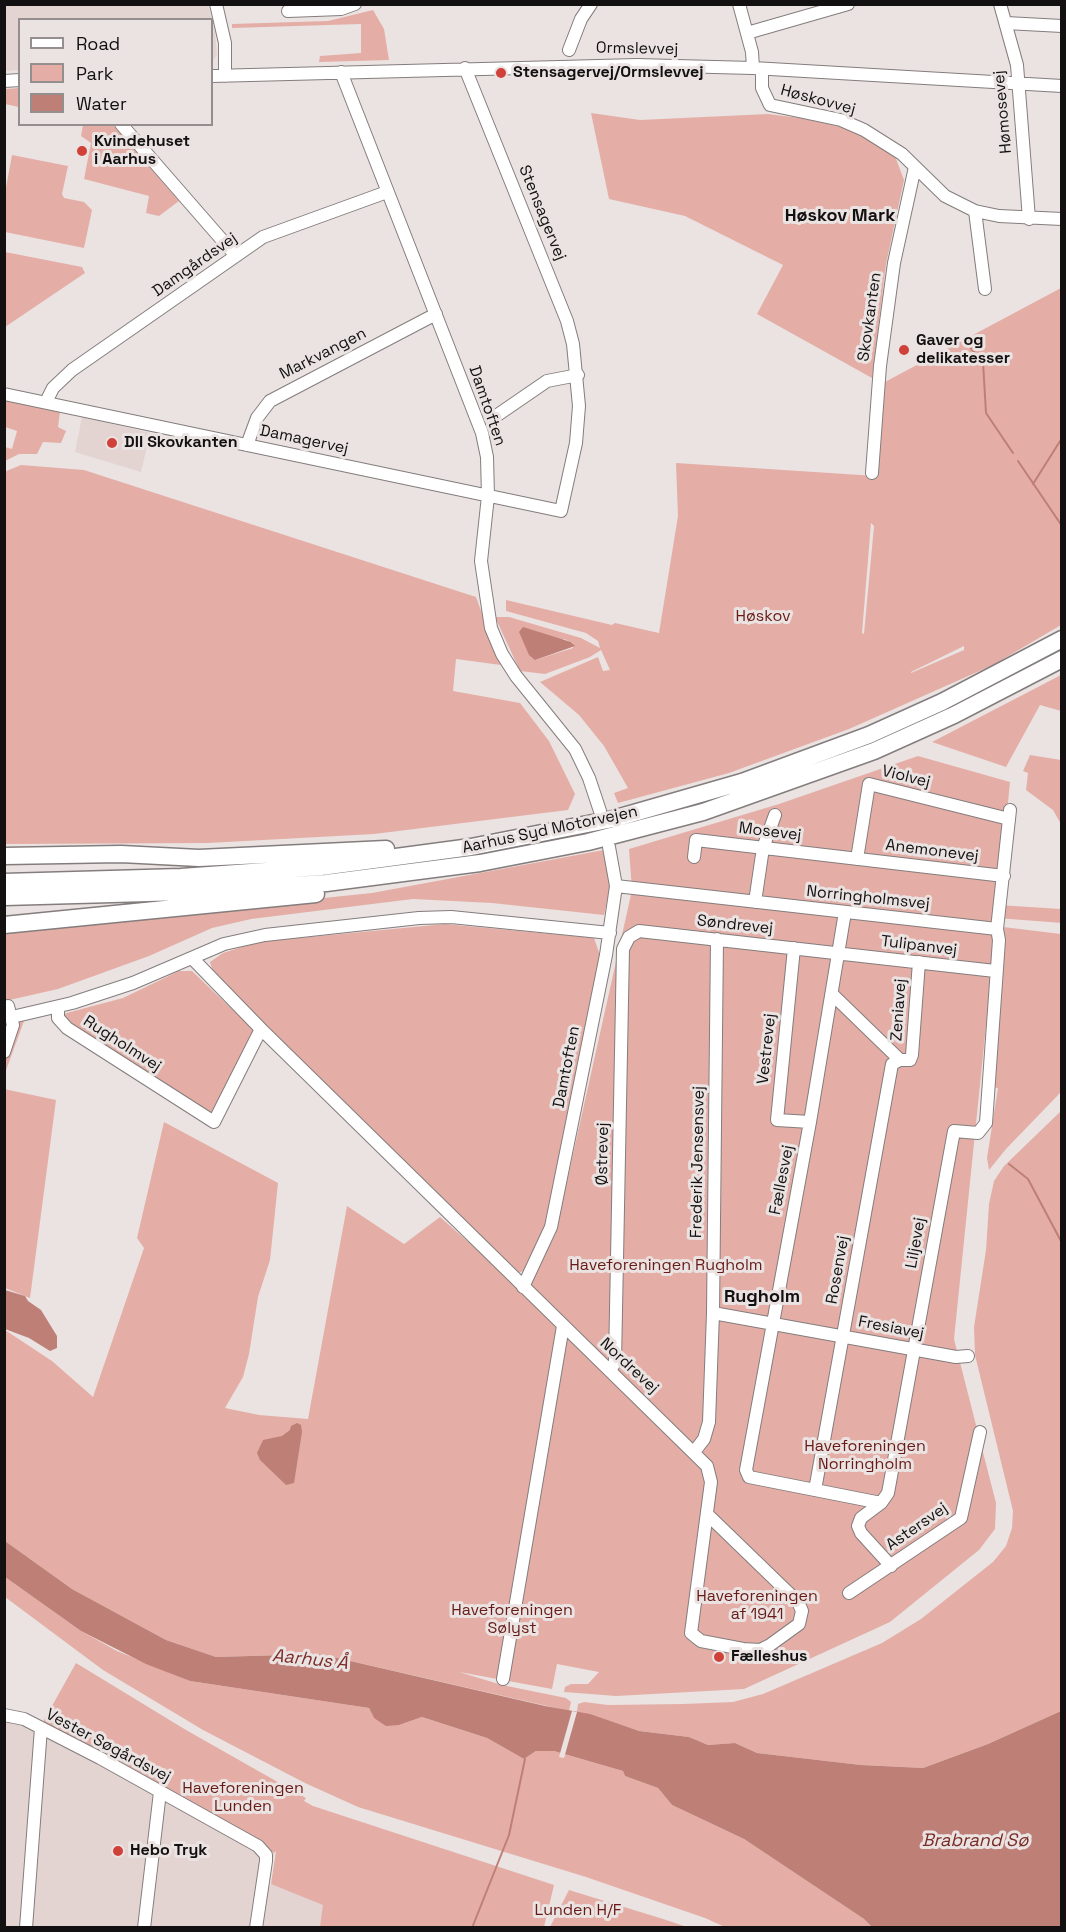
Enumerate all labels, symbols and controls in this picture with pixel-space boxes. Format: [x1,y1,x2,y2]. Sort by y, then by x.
legend [18,18,213,126]
text: Road [76,32,120,55]
street label: Ormslevvej [596,39,678,59]
text: Park [76,62,113,85]
place label: Stensagervej/Ormslevvej [513,63,704,83]
marker: Stensagervej/Ormslevvej [494,66,508,80]
street label: Hømosevej [990,70,1016,154]
street label: Høskovvej [778,81,858,119]
text: Water [76,92,127,115]
place label: Kvindehuset i Aarhus [94,132,190,170]
marker: Kvindehuset i Aarhus [75,144,89,158]
street label: Stensagervej [514,163,570,263]
district label: Høskov Mark [785,205,895,227]
street label: Damgårdsvej [149,229,241,301]
street label: Skovkanten [854,271,886,363]
street label: Markvangen [276,324,370,384]
place label: Gaver og delikatesser [916,331,1010,369]
marker: Gaver og delikatesser [897,343,911,357]
street label: Damtoften [464,364,510,448]
street label: Damagervej [258,421,350,459]
place label: DII Skovkanten [124,433,238,453]
marker: DII Skovkanten [105,436,119,450]
park label: Høskov [735,607,791,627]
street label: Violvej [880,762,932,792]
street label: Aarhus Syd Motorvejen [461,802,639,858]
street label: Mosevej [738,819,802,845]
street label: Anemonevej [884,836,980,866]
street label: Norringholmsvej [805,882,931,914]
street label: Søndrevej [696,911,774,939]
street label: Tulipanvej [880,932,958,960]
street label: Zeniavej [887,978,911,1042]
street label: Rugholmvej [79,1012,165,1076]
street label: Vestrevej [754,1013,780,1085]
street label: Damtoften [550,1024,584,1110]
street label: Frederik Jensensvej [687,1086,709,1238]
street label: Østrevej [593,1122,613,1186]
street label: Fællesvej [766,1144,798,1216]
street label: Liljevej [902,1216,930,1270]
street label: Rosenvej [823,1234,853,1306]
park label: Haveforeningen Rugholm [569,1256,763,1276]
district label: Rugholm [724,1286,800,1308]
street label: Fresiavej [856,1312,926,1344]
street label: Nordrevej [596,1334,662,1398]
park label: Haveforeningen Norringholm [804,1437,926,1475]
street label: Astersvej [883,1499,951,1555]
park label: Haveforeningen af 1941 [696,1587,818,1625]
park label: Haveforeningen Sølyst [451,1601,573,1639]
water label: Aarhus Å [271,1645,349,1675]
place label: Fælleshus [731,1647,807,1667]
marker: Fælleshus [712,1650,726,1664]
street label: Vester Søgårdsvej [42,1705,174,1787]
park label: Haveforeningen Lunden [182,1779,304,1817]
water label: Brabrand Sø [922,1830,1028,1852]
place label: Hebo Tryk [130,1841,207,1861]
marker: Hebo Tryk [111,1844,125,1858]
park label: Lunden H/F [534,1901,622,1921]

